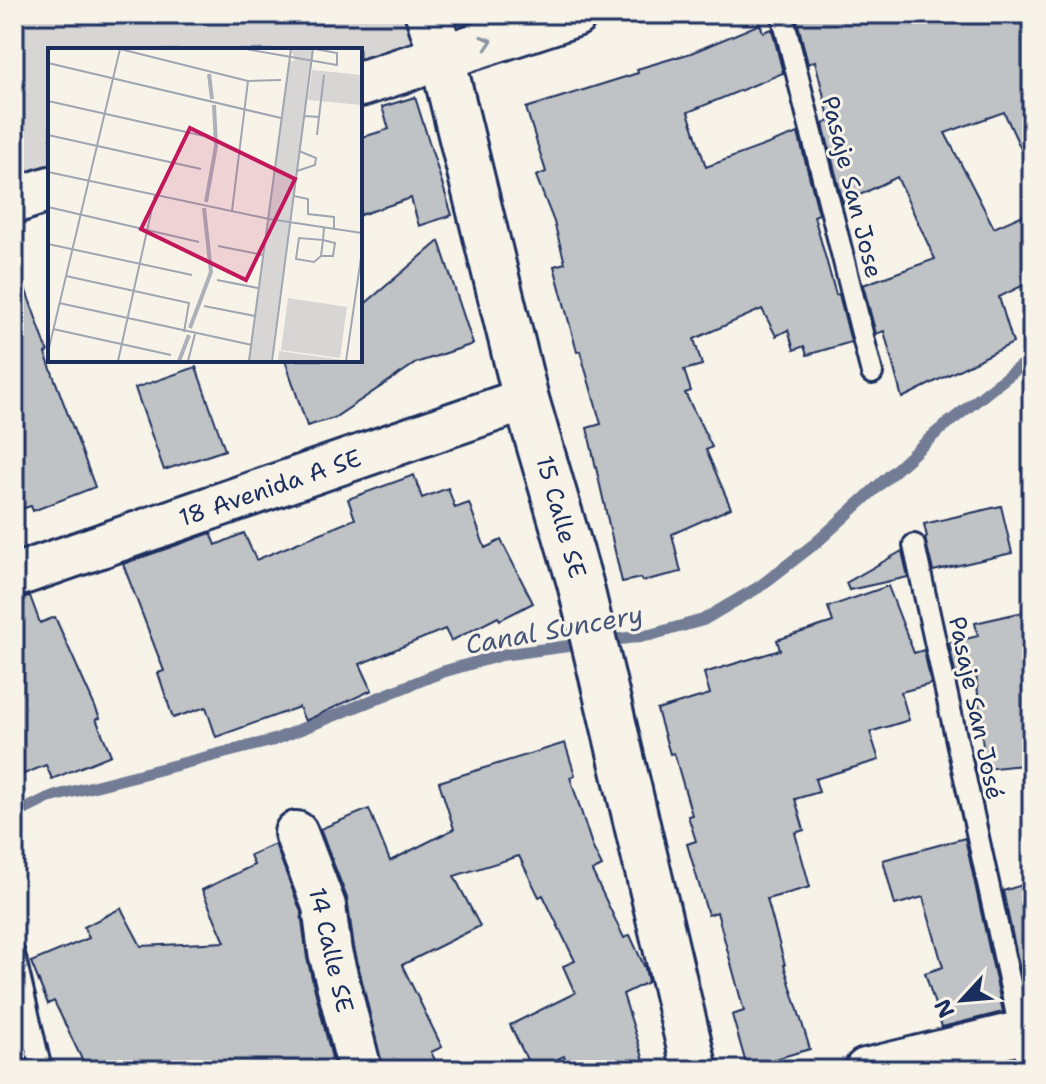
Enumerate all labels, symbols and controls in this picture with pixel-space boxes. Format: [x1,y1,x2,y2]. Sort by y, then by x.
one-way arrow [480,35,494,51]
inset map [48,48,362,362]
street label: Pasaje San Jose [814,93,890,281]
street label: 18 Avenida A SE [175,442,365,534]
street label: 15 Calle SE [528,452,594,582]
water label: Canal Suncery [462,596,646,662]
street label: Pasaje San José [941,614,1011,802]
street label: 14 Calle SE [301,884,361,1016]
north arrow [922,960,1002,1040]
text: N [928,994,961,1023]

